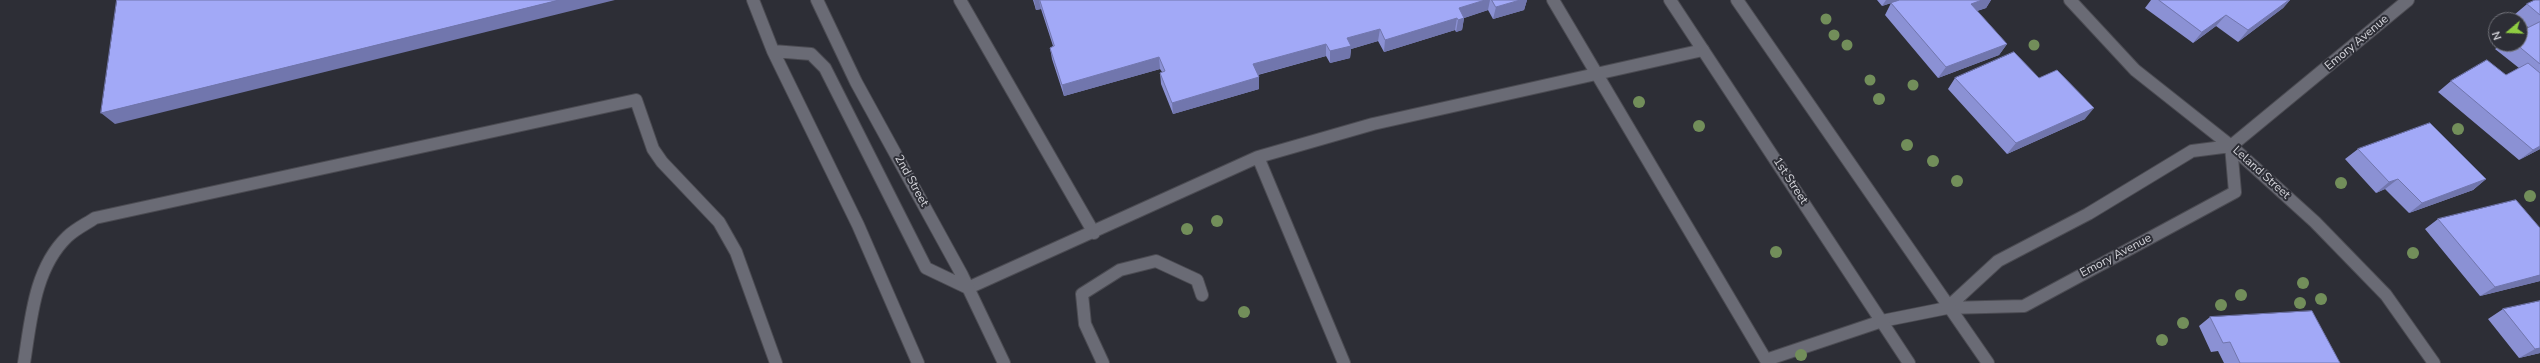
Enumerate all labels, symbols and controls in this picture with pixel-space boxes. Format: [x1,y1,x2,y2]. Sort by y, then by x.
street label: Emory Avenue [2322,12,2392,74]
north arrow [2488,12,2528,52]
text: N [2489,29,2506,42]
street label: Leland Street [2229,143,2293,203]
street label: 2nd Street [891,153,931,209]
street label: 1st Street [1770,155,1810,207]
street label: Emory Avenue [2078,231,2154,281]

